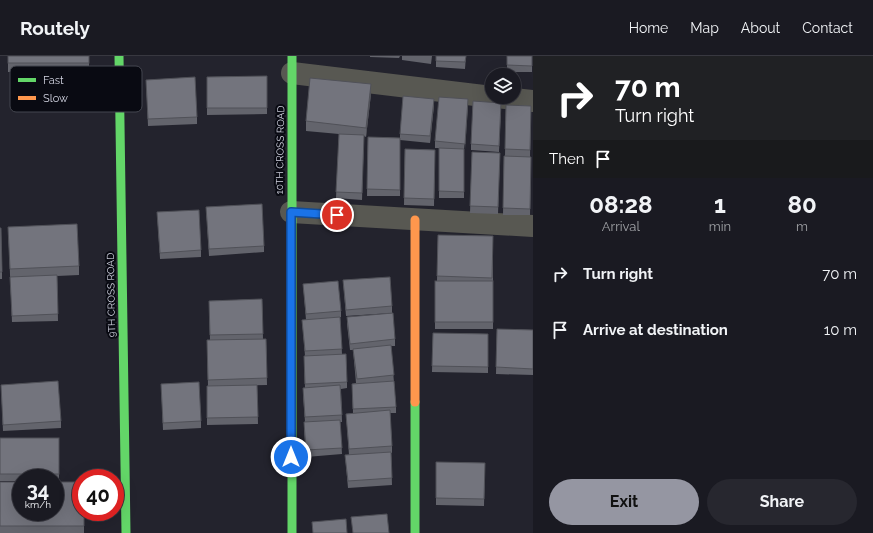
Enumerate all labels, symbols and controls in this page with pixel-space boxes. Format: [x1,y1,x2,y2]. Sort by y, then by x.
text: Routely [20,17,90,39]
text: Home [629,20,668,36]
text: Map [690,20,719,36]
text: About [741,20,780,36]
text: Contact [802,20,853,36]
legend [10,66,142,112]
map controls [485,68,521,104]
button: layers [485,68,521,104]
text: 70 m [615,71,681,104]
icon: right [549,72,601,124]
text: Fast [43,74,64,87]
text: Slow [43,92,68,105]
street label: 10TH CROSS ROAD [274,105,286,195]
text: Turn right [615,105,694,126]
icon: arrive [592,148,614,170]
text: Then [549,150,584,168]
text: 08:28 [589,190,653,219]
text: 1 [714,190,726,219]
text: 80 [787,190,817,219]
pin [320,198,354,232]
icon: arrive [326,204,348,226]
text: Arrival [602,219,640,234]
text: min [709,219,731,234]
text: m [796,219,808,234]
street label: 9TH CROSS ROAD [105,253,117,337]
icon: right [549,263,571,285]
text: Turn right [583,265,653,283]
text: 70 m [822,265,857,283]
icon: arrive [549,319,571,341]
text: Arrive at destination [583,321,728,339]
text: 10 m [824,321,857,339]
position arrow [270,436,312,478]
speed limit sign: 40 [72,469,124,521]
text: 34 [27,478,49,502]
button: Exit [549,479,699,525]
button: Share [707,479,857,525]
text: km/h [25,499,51,510]

